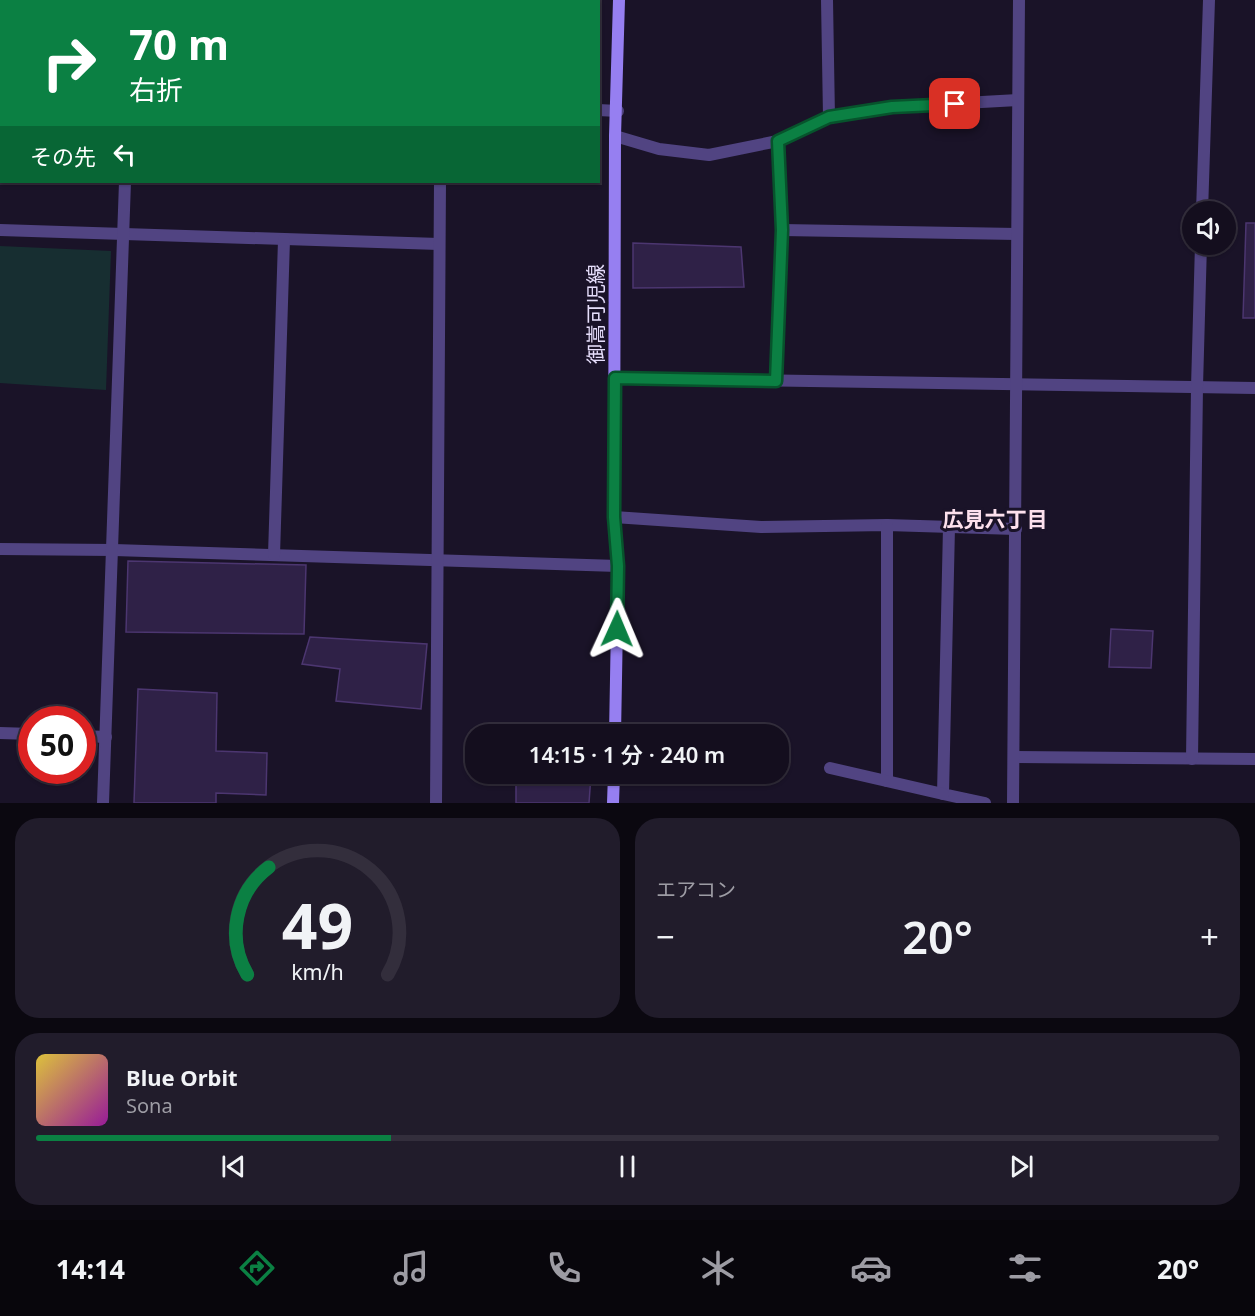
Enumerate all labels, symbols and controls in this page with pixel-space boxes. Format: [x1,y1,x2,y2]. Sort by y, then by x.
text: 70 m [129,15,229,72]
icon: right [30,24,108,102]
text: 右折 [129,71,183,108]
pin [929,78,980,129]
icon: arrive [938,87,971,120]
icon: left [108,138,141,171]
text: その先 [30,141,96,171]
map controls [1182,201,1236,255]
button: sound [1182,201,1236,255]
street label: 御嵩可児線 [582,264,609,364]
district label: 広見六丁目 [943,505,1048,533]
position arrow [585,597,649,661]
speed limit sign: 50 [18,706,96,784]
text: 14:15 · 1 分 · 240 m [529,739,725,769]
text: エアコン [656,876,736,903]
text: 49 [282,882,353,967]
text: 20° [902,906,973,967]
text: − [656,914,675,959]
text: + [1200,914,1219,959]
text: km/h [291,957,344,986]
text: Blue Orbit [126,1062,238,1092]
text: Sona [126,1092,173,1119]
icon: previous [217,1150,250,1183]
icon: pause [611,1150,644,1183]
icon: next [1005,1150,1038,1183]
icon: directions [236,1247,278,1289]
icon: music [390,1247,432,1289]
icon: phone [543,1247,585,1289]
icon: climate [697,1247,739,1289]
icon: car [850,1247,892,1289]
icon: filters [1004,1247,1046,1289]
text: 14:14 [56,1250,125,1287]
text: 20° [1157,1250,1199,1287]

